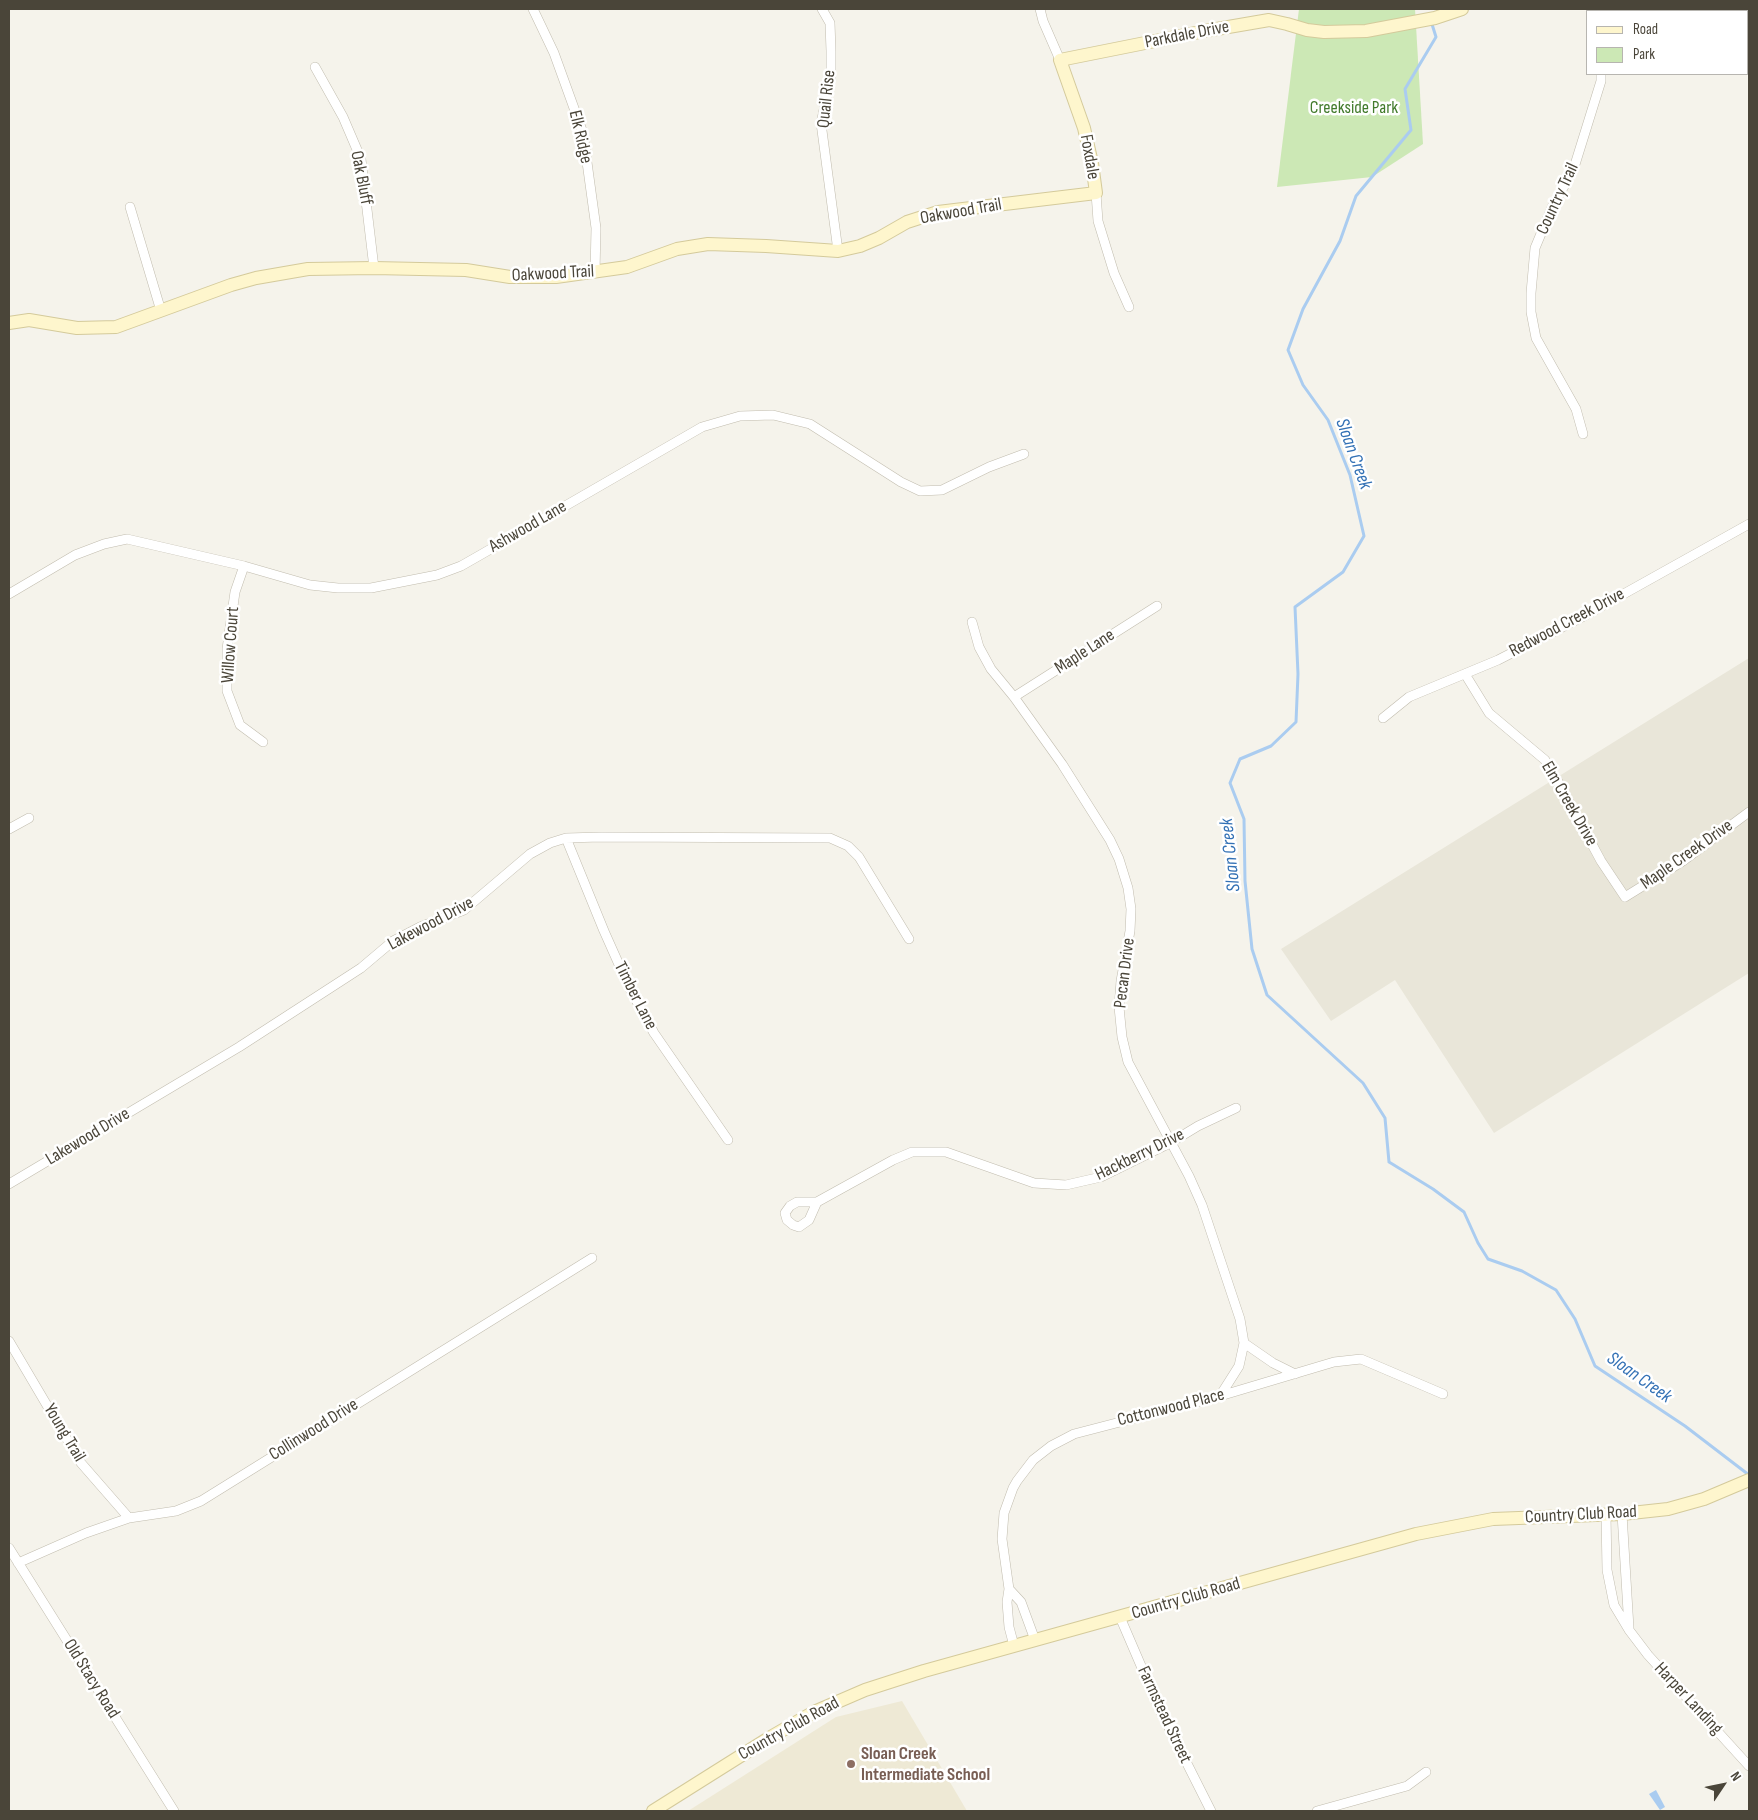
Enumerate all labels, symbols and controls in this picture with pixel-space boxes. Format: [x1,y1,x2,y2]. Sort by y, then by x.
legend [1586,10,1748,75]
street label: Parkdale Drive [1143,16,1231,54]
text: Road [1633,20,1658,39]
text: Park [1633,45,1655,64]
street label: Quail Rise [813,69,841,129]
park label: Creekside Park [1310,97,1398,119]
street label: Elk Ridge [563,108,597,166]
street label: Foxdale [1074,133,1104,181]
street label: Oak Bluff [345,149,377,207]
street label: Country Trail [1532,160,1584,238]
street label: Oakwood Trail [919,194,1003,230]
street label: Oakwood Trail [511,261,595,287]
water label: Sloan Creek [1330,415,1376,493]
street label: Ashwood Lane [485,496,571,558]
street label: Redwood Creek Drive [1506,584,1628,662]
street label: Willow Court [218,606,244,684]
street label: Maple Lane [1051,625,1119,679]
street label: Elm Creek Drive [1536,758,1602,850]
street label: Maple Creek Drive [1637,815,1737,895]
water label: Sloan Creek [1216,817,1246,893]
street label: Lakewood Drive [384,892,478,956]
street label: Pecan Drive [1110,937,1140,1009]
street label: Timber Lane [609,958,661,1034]
street label: Lakewood Drive [42,1104,134,1170]
street label: Hackberry Drive [1092,1124,1188,1186]
water label: Sloan Creek [1602,1348,1676,1408]
street label: Cottonwood Place [1115,1384,1227,1432]
street label: Collinwood Drive [265,1394,363,1466]
street label: Young Trail [38,1400,90,1466]
street label: Country Club Road [1525,1501,1637,1529]
street label: Country Club Road [1129,1573,1243,1625]
street label: Old Stacy Road [58,1635,124,1723]
street label: Harper Landing [1649,1658,1727,1740]
street label: Farmstead Street [1132,1663,1196,1767]
street label: Country Club Road [735,1692,843,1766]
place label: Sloan Creek Intermediate School [861,1743,990,1786]
marker: Sloan Creek Intermediate School [845,1758,857,1770]
north arrow [1698,1760,1748,1810]
text: N [1727,1768,1745,1784]

